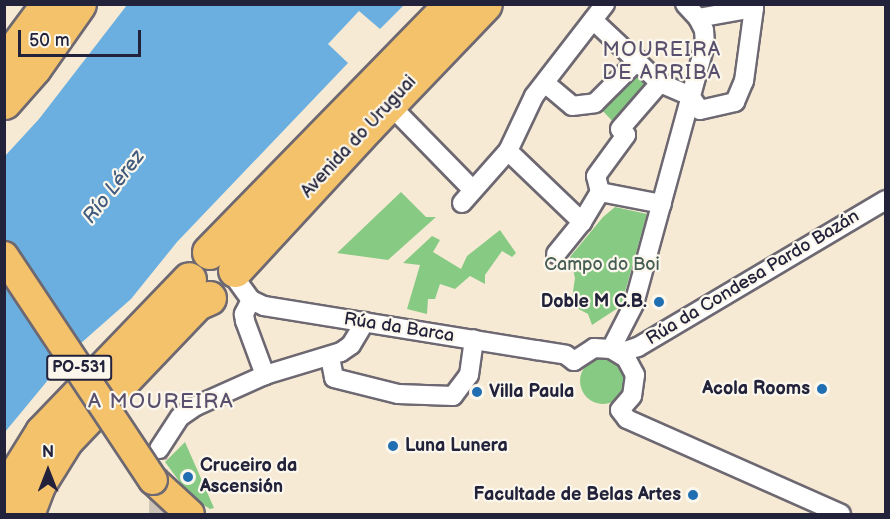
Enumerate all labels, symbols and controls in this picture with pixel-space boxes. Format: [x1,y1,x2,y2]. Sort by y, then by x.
scale bar [21,18,144,56]
text: 50 m [29,30,70,51]
district label: MOUREIRA DE ARRIBA [602,38,722,85]
street label: Avenida do Uruguai [297,71,421,203]
water label: Río Lérez [78,146,150,228]
street label: Rúa da Condesa Pardo Bazán [643,206,863,350]
park label: Campo do Boi [544,254,660,276]
place label: Doble M C.B. [541,291,647,313]
marker: Doble M C.B. [652,295,666,309]
street label: Rúa da Barca [342,309,456,347]
road number: PO-531 [46,355,112,381]
place label: Acola Rooms [702,378,810,400]
place label: Villa Paula [489,381,574,403]
marker: Acola Rooms [815,382,829,396]
marker: Villa Paula [470,385,484,399]
district label: A MOUREIRA [88,389,234,415]
place label: Luna Lunera [405,435,508,457]
marker: Luna Lunera [386,439,400,453]
north arrow [18,441,78,501]
text: N [42,443,54,462]
place label: Cruceiro da Ascensión [200,456,297,498]
marker: Cruceiro da Ascensión [181,470,195,484]
place label: Facultade de Belas Artes [474,484,681,506]
marker: Facultade de Belas Artes [686,488,700,502]

